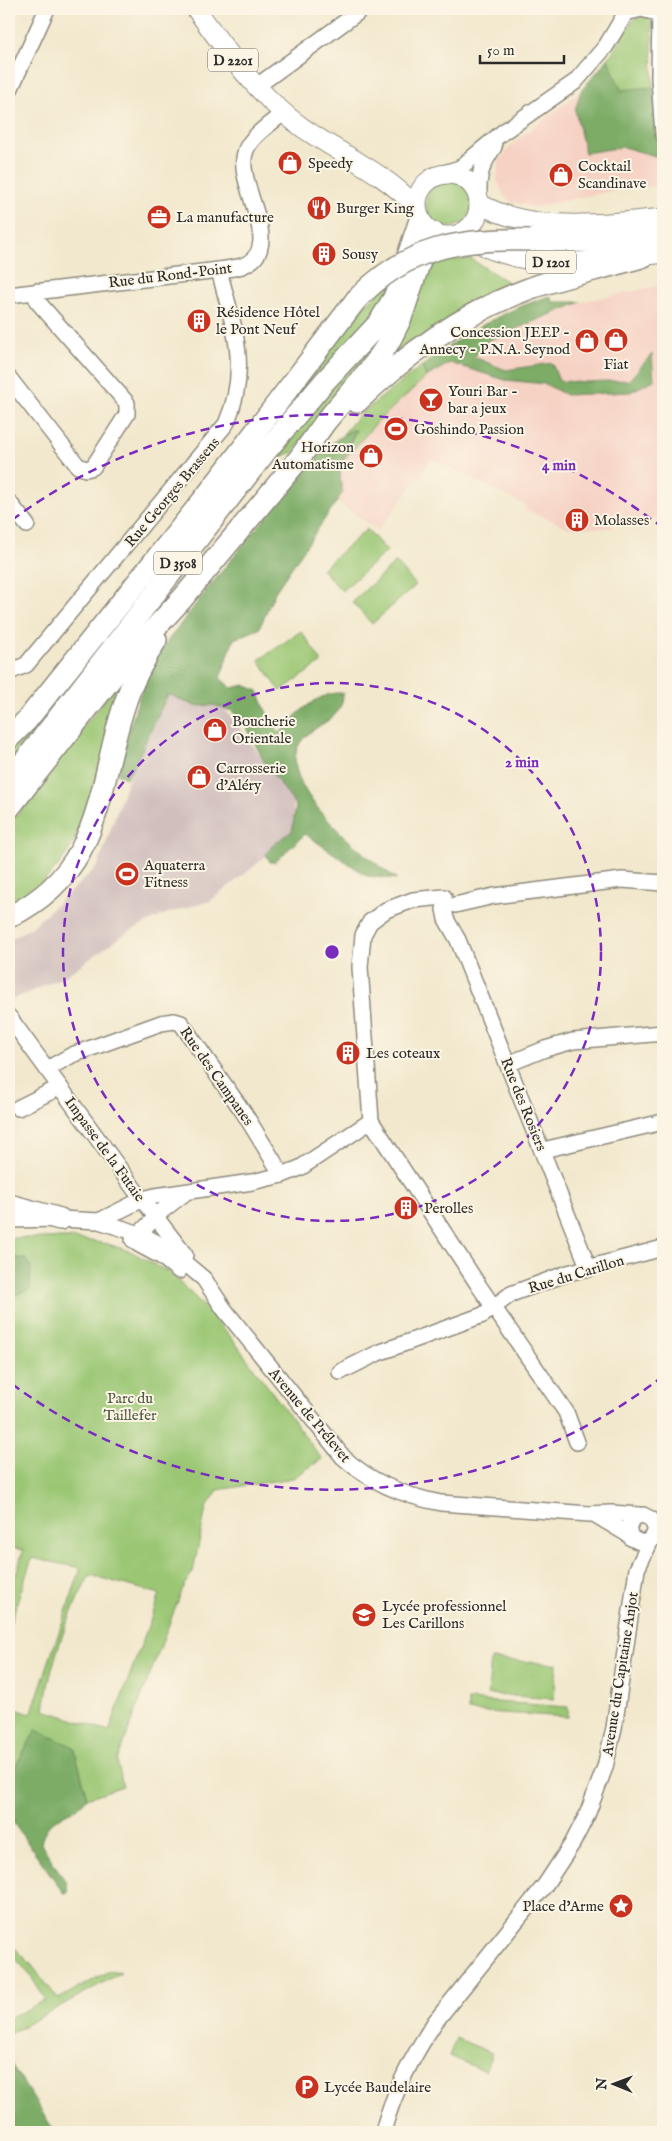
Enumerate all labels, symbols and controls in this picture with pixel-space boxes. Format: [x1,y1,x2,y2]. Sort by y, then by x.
scale bar [480,32,563,64]
text: 50 m [487,41,515,60]
road number: D 2201 [208,48,258,72]
shop icon: Speedy [277,150,303,176]
place label: Speedy [308,154,354,173]
place label: Cocktail Scandinave [578,157,646,193]
shop icon: Cocktail Scandinave [548,162,574,188]
restaurant icon: Burger King [306,195,332,221]
place label: Burger King [336,199,415,218]
office icon: La manufacture [146,204,172,230]
place label: La manufacture [176,208,274,227]
building icon: Sousy [311,241,337,267]
place label: Sousy [342,245,379,264]
road number: D 1201 [526,250,576,274]
street label: Rue du Rond-Point [107,259,233,292]
place label: Résidence Hôtel le Pont Neuf [216,303,321,339]
building icon: Résidence Hôtel le Pont Neuf [186,308,212,334]
place label: Concession JEEP - Annecy - P.N.A. Seynod [418,323,571,359]
shop icon: Fiat [603,327,629,353]
shop icon: Concession JEEP - Annecy - P.N.A. Seynod [574,328,600,354]
place label: Fiat [603,355,629,374]
place label: Youri Bar - bar a jeux [448,382,518,418]
bar icon: Youri Bar - bar a jeux [418,387,444,413]
sports icon: Goshindo Passion [383,416,409,442]
place label: Goshindo Passion [414,420,524,439]
street label: Rue Georges Brassens [121,433,224,551]
place label: Horizon Automatisme [271,438,354,474]
shop icon: Horizon Automatisme [358,443,384,469]
text: 4 min [542,456,576,475]
building icon: Molasses [564,507,590,533]
place label: Molasses [594,511,649,530]
road number: D 3508 [154,552,202,574]
place label: Boucherie Orientale [232,712,295,748]
shop icon: Boucherie Orientale [202,717,228,743]
text: 2 min [505,753,539,772]
place label: Carrosserie d'Aléry [216,759,286,795]
shop icon: Carrosserie d'Aléry [186,764,212,790]
place label: Aquaterra Fitness [143,856,206,892]
sports icon: Aquaterra Fitness [114,861,140,887]
centre of rings [323,943,341,961]
street label: Rue des Campanes [175,1023,258,1129]
building icon: Les coteaux [335,1040,361,1066]
place label: Les coteaux [366,1044,441,1063]
street label: Rue des Rosiers [496,1055,551,1154]
street label: Impasse de la Futaie [60,1093,149,1206]
building icon: Perolles [393,1195,419,1221]
place label: Perolles [424,1199,473,1218]
street label: Rue du Carillon [526,1251,626,1298]
street label: Avenue de Prélevet [264,1363,355,1467]
park label: Parc du Taillefer [103,1389,157,1425]
street label: Avenue du Capitaine Anjot [598,1591,643,1759]
place label: Lycée professionnel Les Carillons [382,1597,507,1633]
school or university icon: Lycée professionnel Les Carillons [351,1602,377,1628]
place icon: Place d'Arme [608,1893,634,1919]
place label: Place d'Arme [523,1897,604,1916]
north arrow [590,2058,640,2108]
parking icon: Lycée Baudelaire [294,2074,320,2100]
place label: Lycée Baudelaire [324,2078,431,2097]
text: N [593,2078,611,2091]

